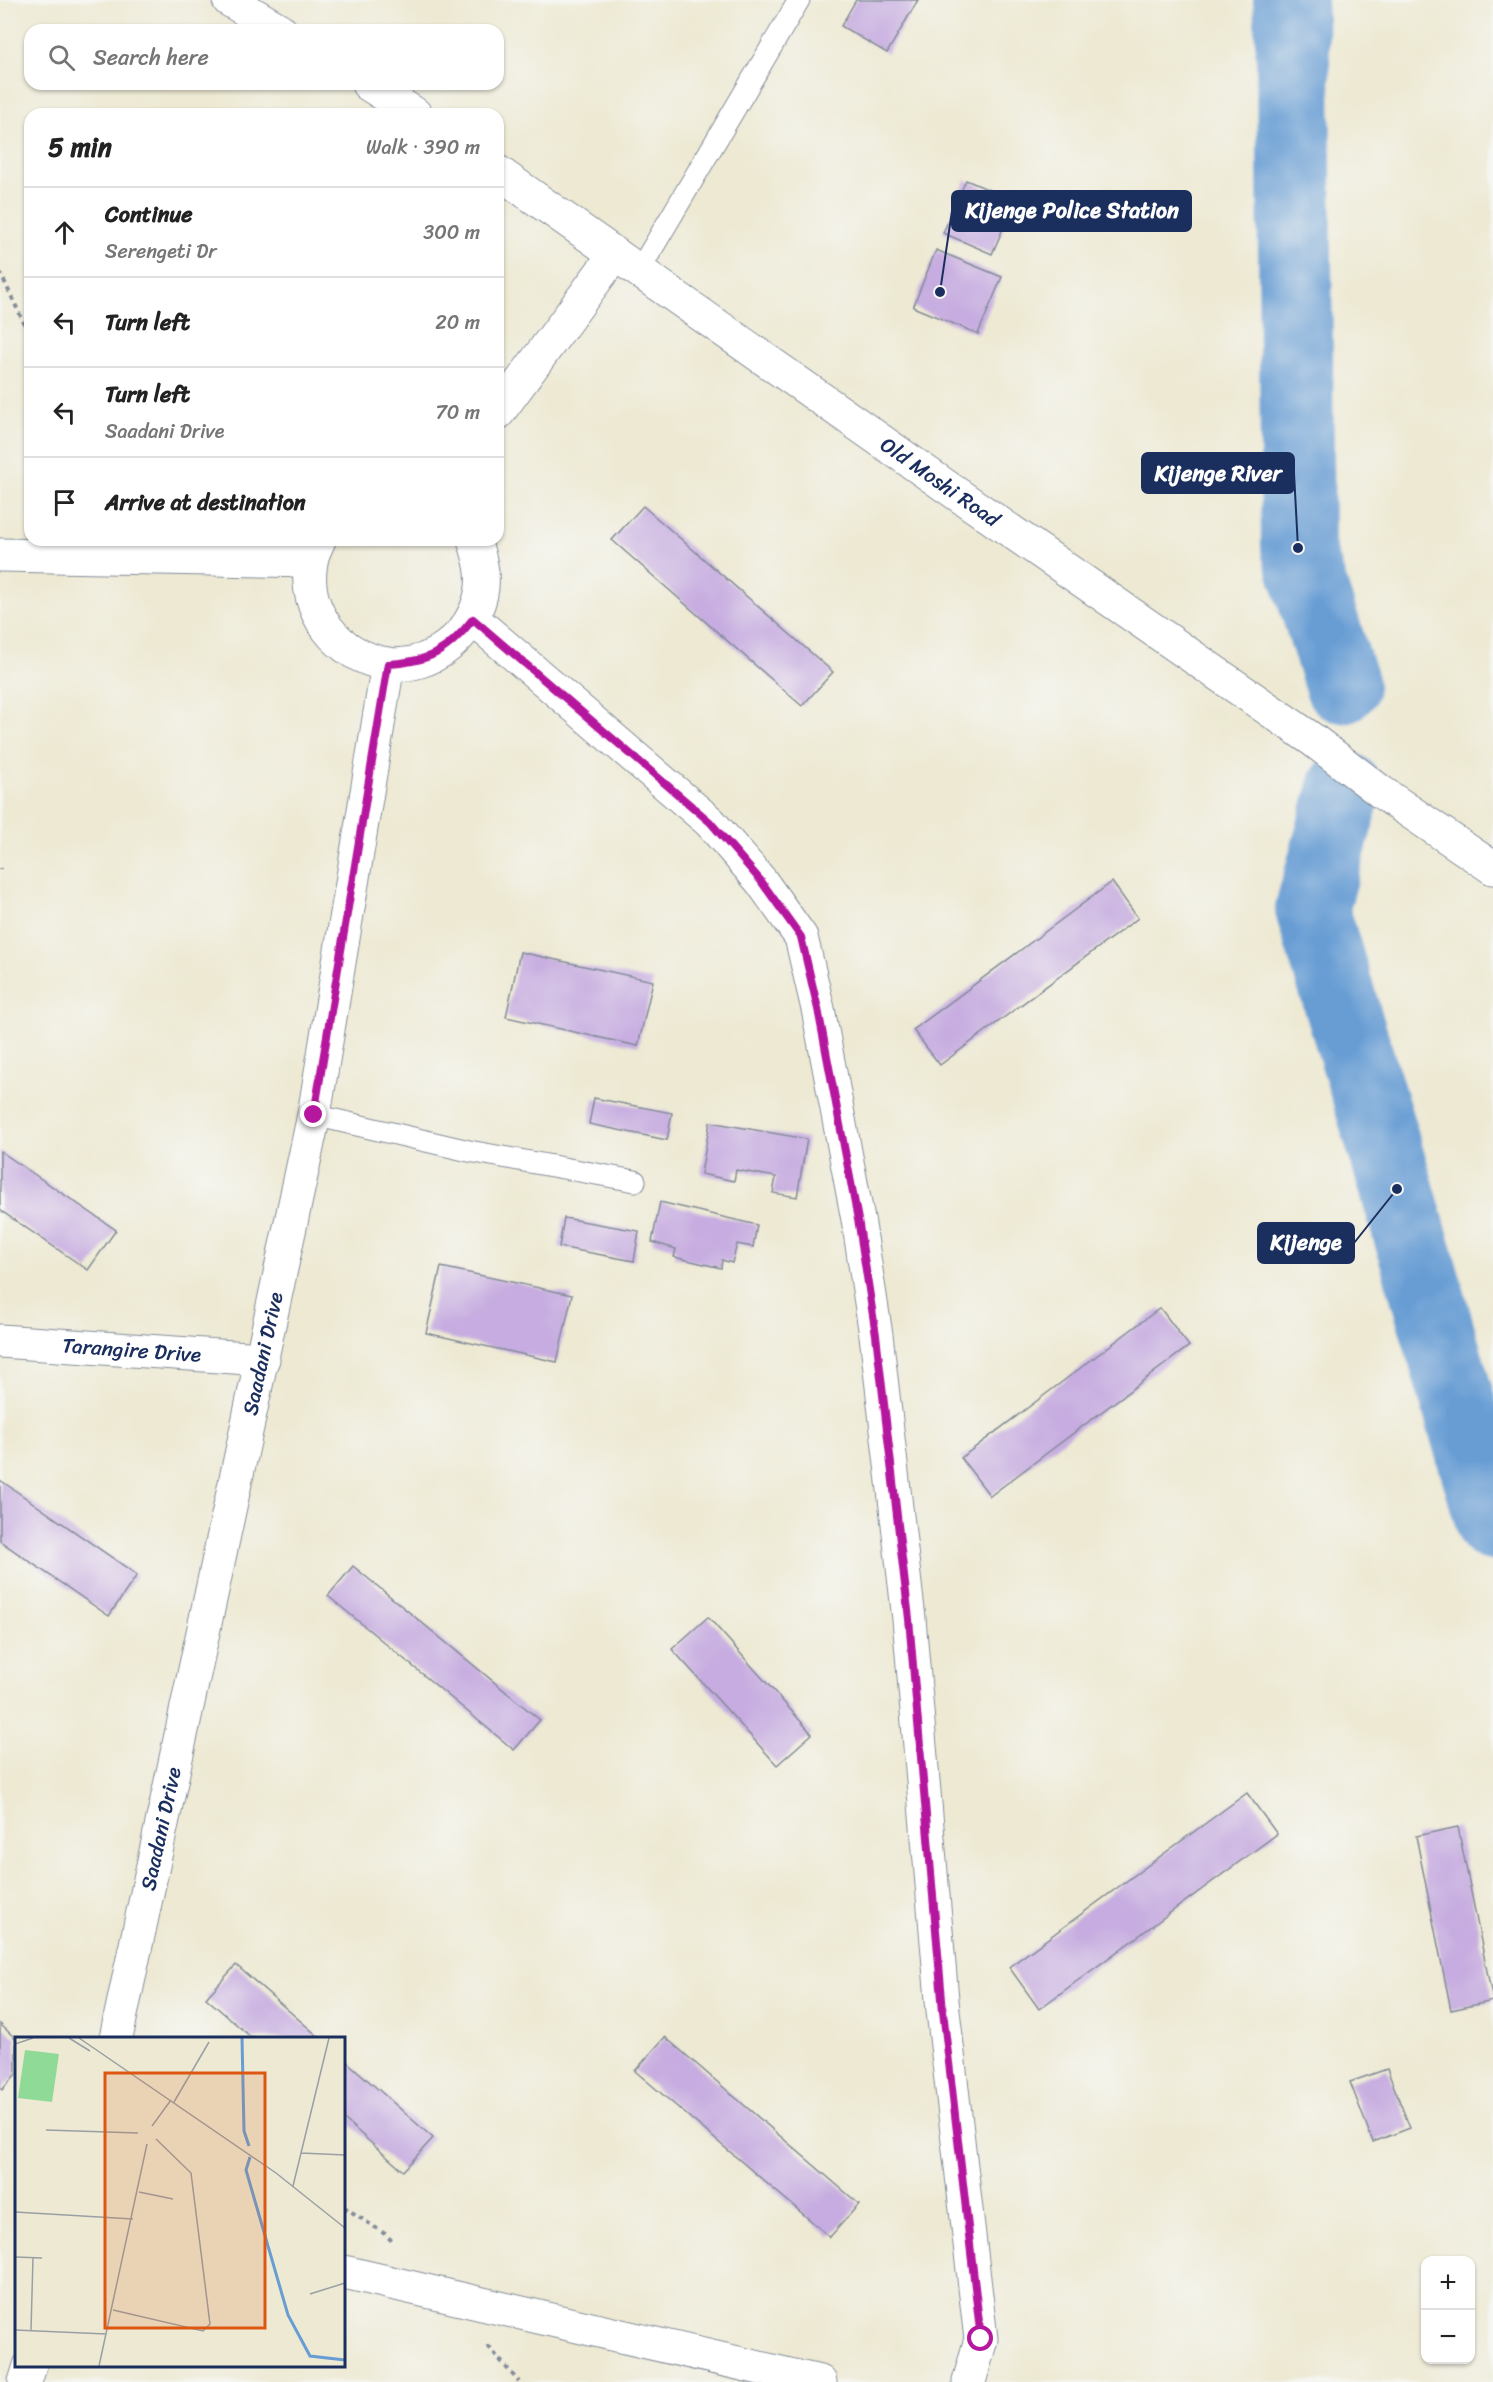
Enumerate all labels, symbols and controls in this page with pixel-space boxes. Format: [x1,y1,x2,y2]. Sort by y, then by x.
search box [24,24,504,90]
text: Search here [93,38,209,77]
icon: search [45,41,78,74]
text: 5 min [48,124,112,170]
text: Walk · 390 m [366,130,480,165]
callout: Kijenge Police Station [952,191,1191,231]
text: Kijenge Police Station [964,191,1179,230]
text: Continue [105,195,193,234]
text: 300 m [423,215,480,250]
icon: ahead [48,216,81,249]
text: Serengeti Dr [105,234,216,269]
text: Turn left [105,303,190,342]
text: 20 m [435,305,480,340]
icon: left [48,306,81,339]
text: Turn left [105,375,190,414]
text: 70 m [435,395,480,430]
icon: left [48,396,81,429]
text: Saadani Drive [105,414,224,449]
street label: Old Moshi Road [872,426,1010,539]
callout: Kijenge River [1142,453,1294,493]
text: Kijenge River [1153,454,1284,493]
text: Arrive at destination [105,483,306,522]
icon: arrive [48,486,81,519]
route end [300,1101,326,1127]
callout: Kijenge [1258,1223,1354,1263]
text: Kijenge [1269,1223,1342,1262]
street label: Saadani Drive [231,1288,295,1419]
street label: Tarangire Drive [61,1326,202,1374]
street label: Saadani Drive [129,1763,193,1894]
inset map [15,2037,345,2367]
map controls [1421,2256,1475,2364]
button: + [1421,2256,1475,2310]
button: − [1421,2310,1475,2364]
route start [967,2325,993,2351]

